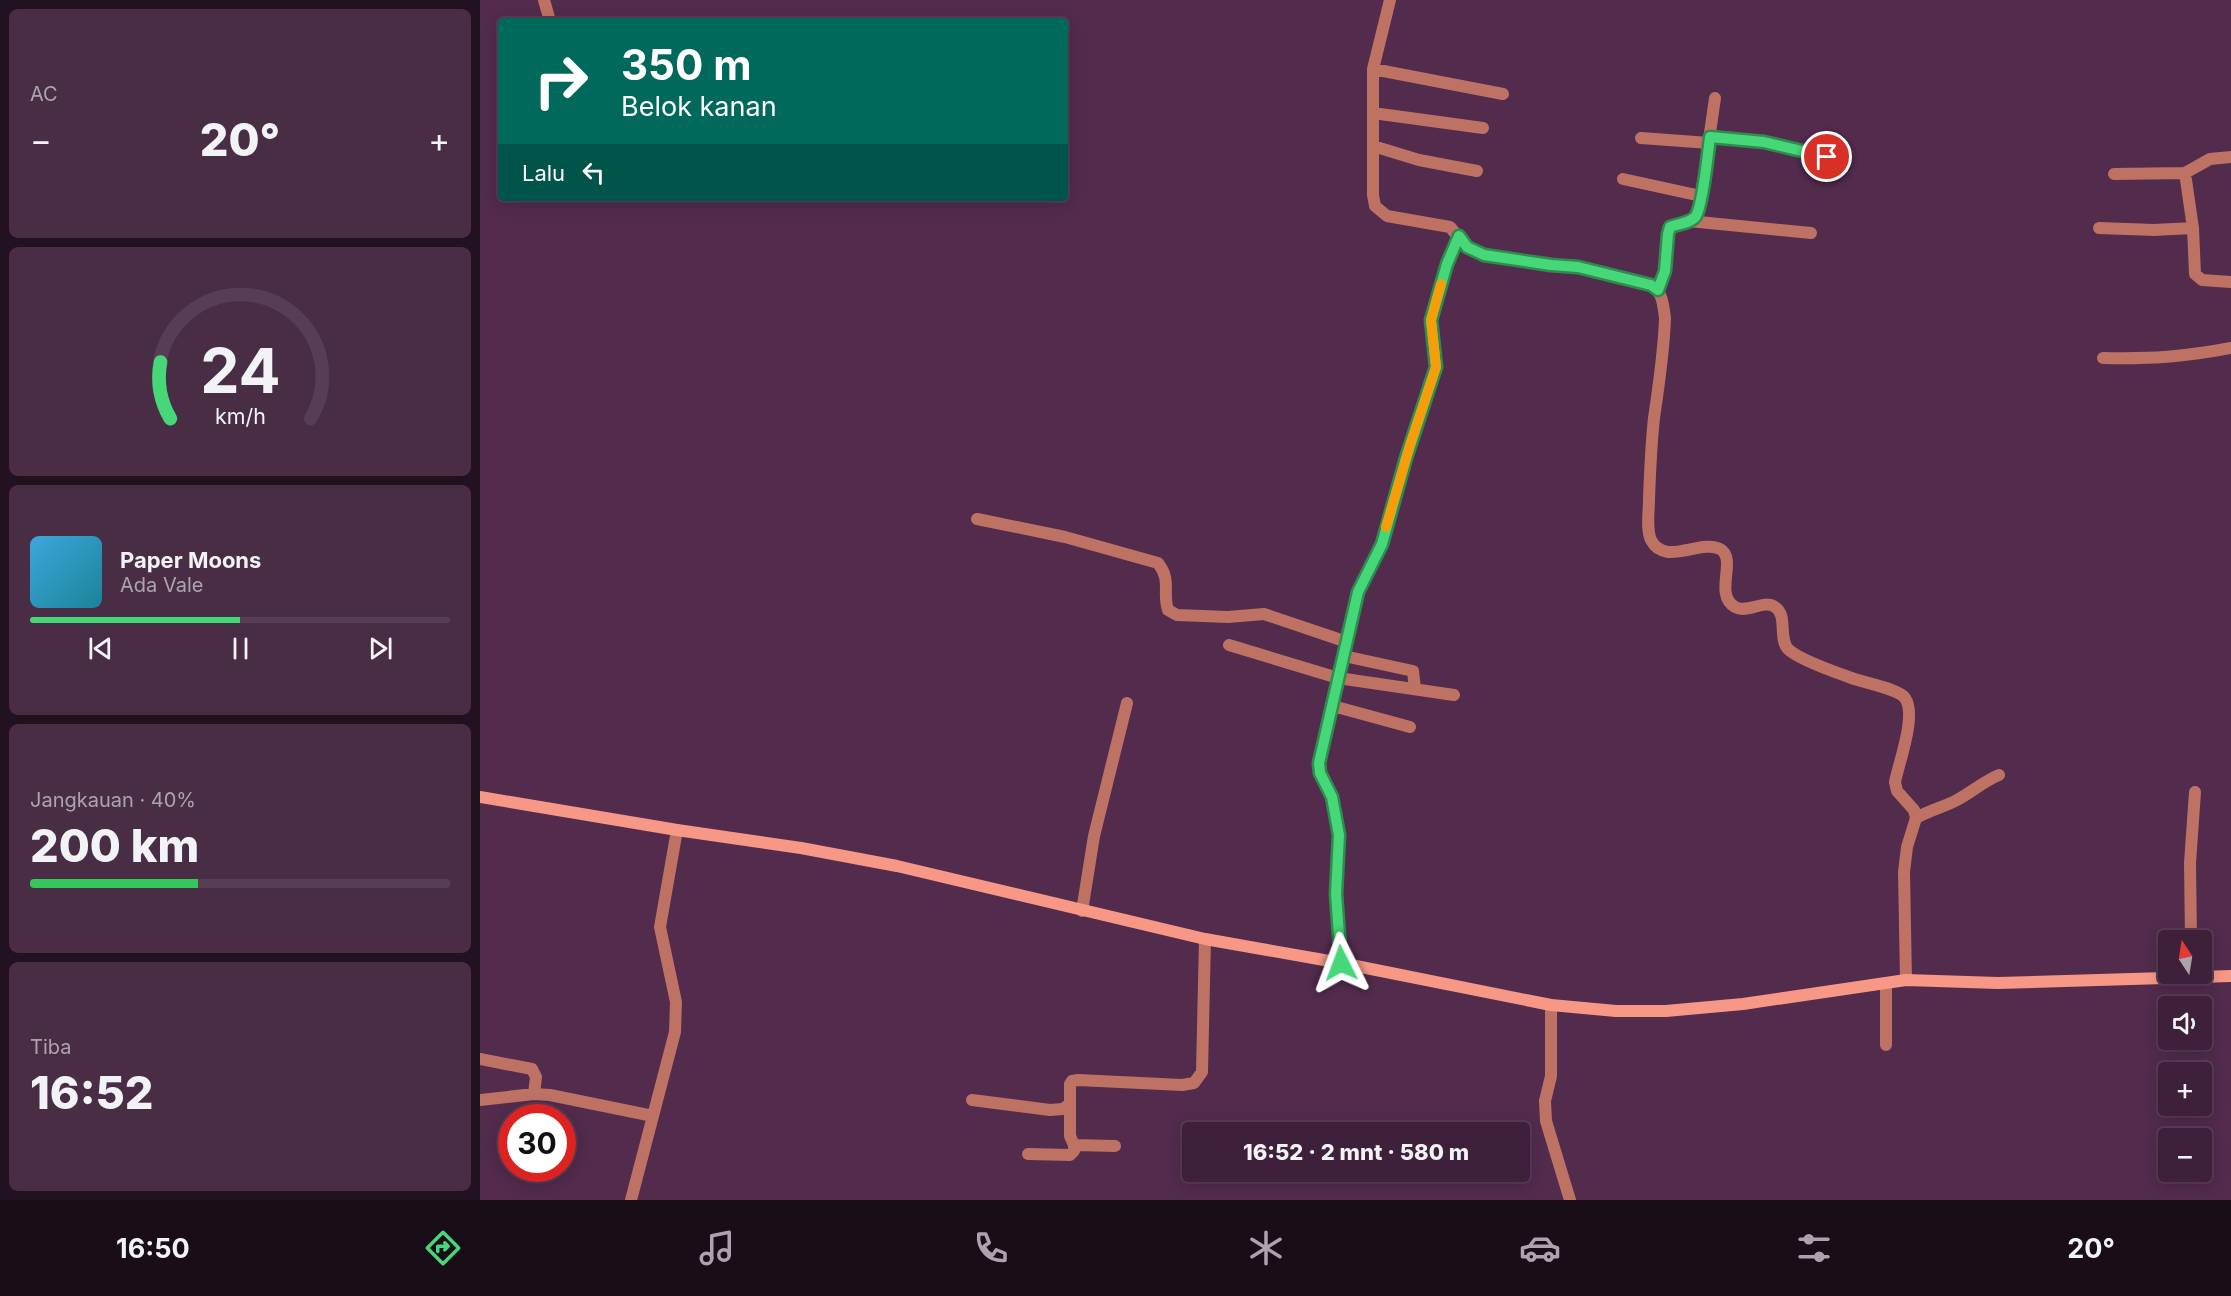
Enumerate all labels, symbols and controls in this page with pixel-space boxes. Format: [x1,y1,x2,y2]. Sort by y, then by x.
text: 350 m [621,39,752,90]
icon: right [522,42,600,120]
text: AC [30,82,58,106]
text: Belok kanan [621,90,777,123]
text: 20° [200,112,280,167]
text: − [30,120,52,160]
text: + [428,120,450,160]
pin [1801,131,1852,182]
icon: arrive [1810,140,1843,173]
icon: left [577,156,610,189]
text: Lalu [522,160,565,186]
text: 24 [200,333,280,408]
text: km/h [215,403,265,429]
text: Paper Moons [120,547,261,573]
text: Ada Vale [120,573,203,597]
icon: previous [84,632,117,665]
icon: pause [224,632,257,665]
icon: next [364,632,397,665]
text: Jangkauan · 40% [30,788,196,812]
text: 200 km [30,818,199,873]
north arrow [2158,930,2212,984]
map controls [2158,930,2212,1182]
position arrow [1309,931,1373,995]
button: sound [2158,996,2212,1050]
text: Tiba [30,1035,71,1059]
button: + [2158,1062,2212,1116]
text: 16:52 [30,1065,154,1120]
speed limit sign: 30 [498,1104,576,1182]
button: − [2158,1128,2212,1182]
text: 16:52 · 2 mnt · 580 m [1243,1139,1469,1165]
icon: directions [422,1227,464,1269]
icon: music [696,1227,738,1269]
icon: phone [970,1227,1012,1269]
icon: climate [1245,1227,1287,1269]
icon: car [1519,1227,1561,1269]
icon: filters [1793,1227,1835,1269]
text: 16:50 [116,1232,190,1265]
text: 20° [2067,1232,2115,1265]

